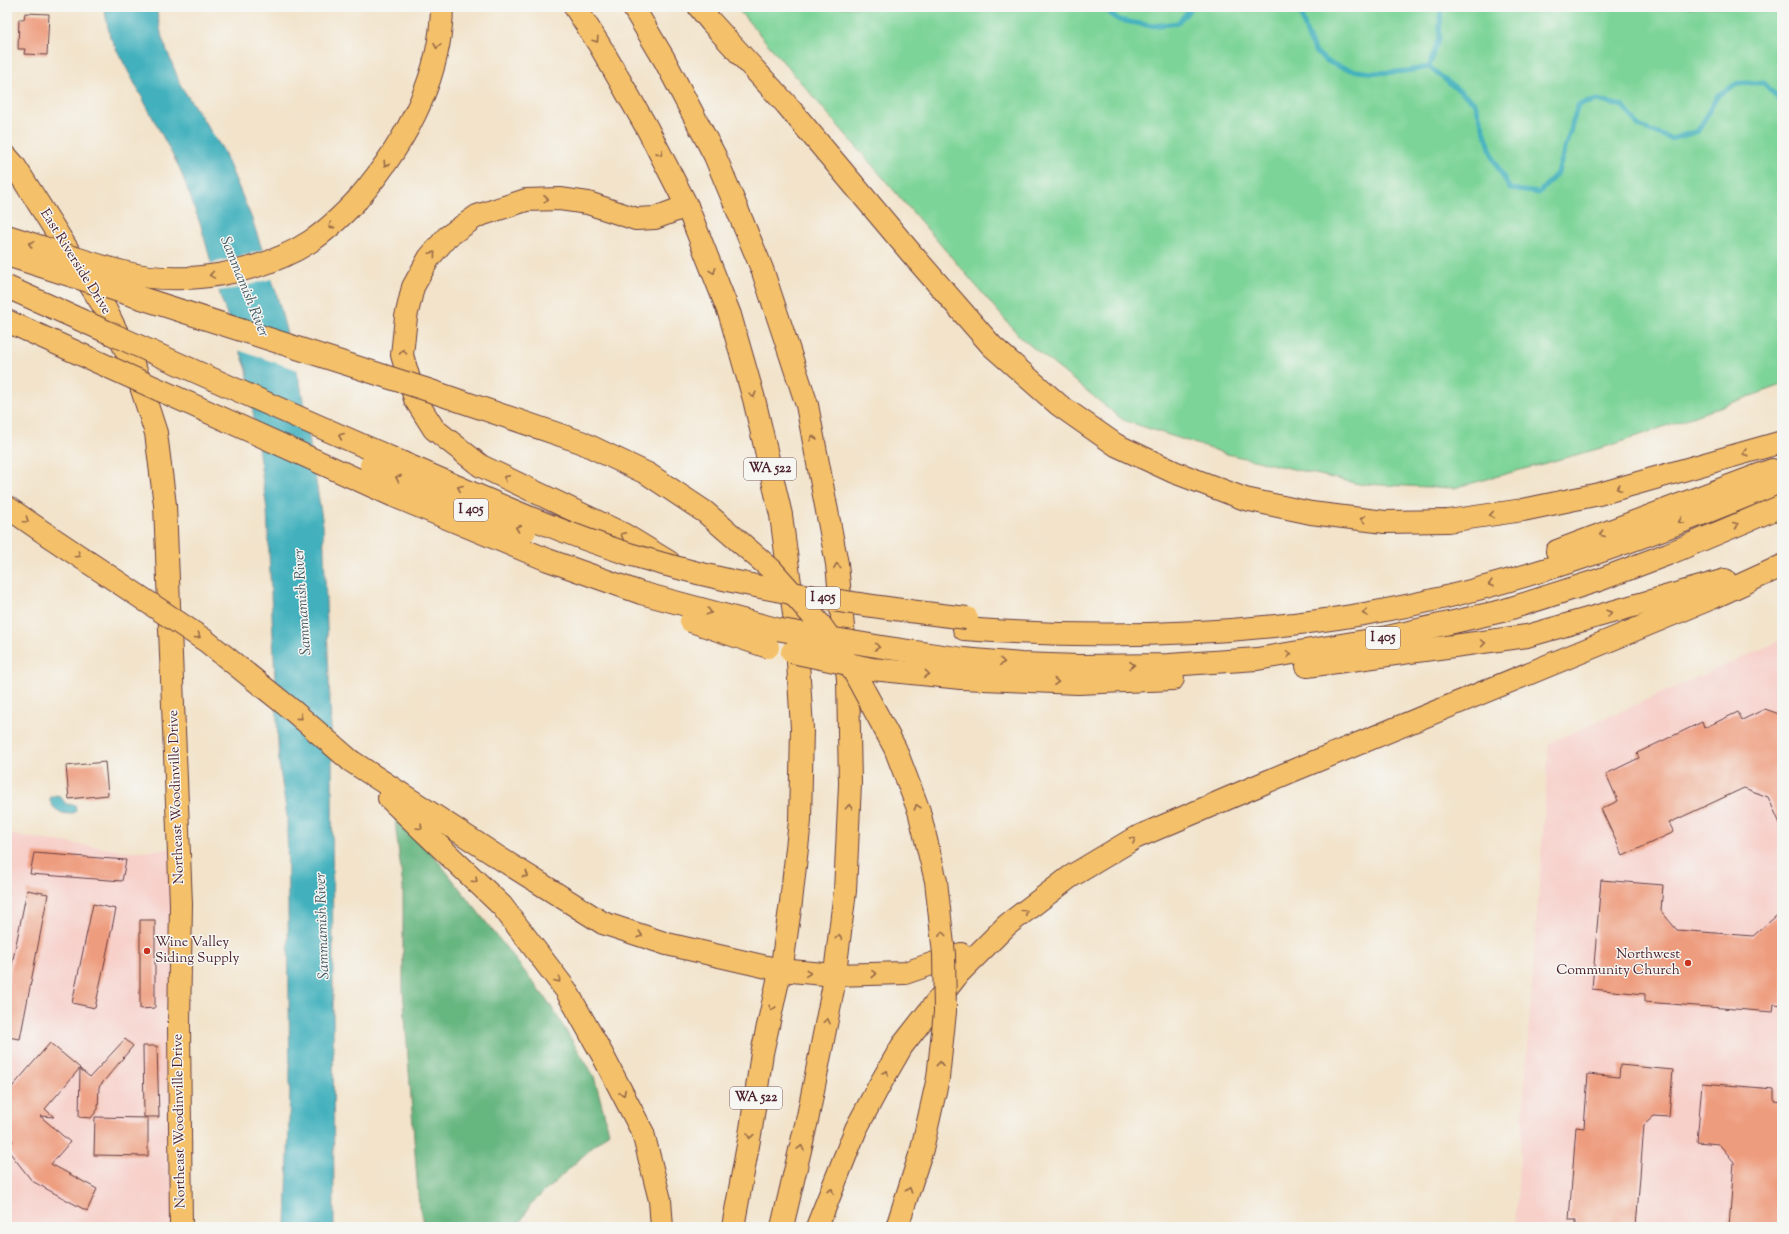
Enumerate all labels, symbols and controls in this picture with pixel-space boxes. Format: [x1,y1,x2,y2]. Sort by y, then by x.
one-way arrow [591,36,599,43]
one-way arrow [433,42,441,49]
one-way arrow [655,148,663,156]
one-way arrow [383,160,391,167]
one-way arrow [543,195,549,204]
street label: East Riverside Drive [34,205,116,319]
one-way arrow [328,221,335,228]
water label: Sammamish River [214,234,274,341]
one-way arrow [27,240,34,248]
one-way arrow [428,251,435,258]
one-way arrow [708,268,716,275]
one-way arrow [209,270,215,279]
one-way arrow [399,349,407,355]
one-way arrow [748,391,757,398]
one-way arrow [338,433,345,441]
one-way arrow [810,435,818,441]
one-way arrow [1741,448,1748,457]
road number: WA 522 [744,458,796,480]
one-way arrow [395,475,402,483]
one-way arrow [503,475,510,483]
one-way arrow [1616,483,1623,492]
one-way arrow [457,485,465,493]
road number: I 405 [454,499,488,521]
one-way arrow [1489,510,1495,519]
one-way arrow [22,515,29,522]
one-way arrow [1360,515,1366,524]
one-way arrow [1677,516,1684,524]
one-way arrow [1731,522,1739,530]
one-way arrow [514,525,521,533]
one-way arrow [1598,530,1605,538]
one-way arrow [620,532,627,540]
water label: Sammamish River [289,547,317,656]
one-way arrow [74,550,81,557]
one-way arrow [833,563,842,569]
one-way arrow [1488,579,1495,588]
road number: I 405 [806,587,840,609]
one-way arrow [705,607,712,616]
one-way arrow [1362,608,1368,617]
one-way arrow [1606,609,1613,618]
road number: I 405 [1366,627,1400,649]
one-way arrow [194,631,201,639]
one-way arrow [1480,639,1486,647]
one-way arrow [874,642,880,651]
one-way arrow [1286,650,1292,659]
one-way arrow [999,658,1005,667]
one-way arrow [1129,661,1135,670]
one-way arrow [924,670,930,679]
one-way arrow [1053,678,1059,686]
street label: Northeast Woodinville Drive [164,709,190,885]
one-way arrow [295,712,302,719]
one-way arrow [845,804,853,810]
one-way arrow [913,804,922,811]
one-way arrow [415,822,423,830]
one-way arrow [1129,837,1136,844]
one-way arrow [522,870,529,878]
water label: Sammamish River [311,872,335,980]
one-way arrow [470,876,478,883]
one-way arrow [1020,909,1027,916]
one-way arrow [637,931,644,939]
one-way arrow [938,931,947,937]
place label: Wine Valley Siding Supply [155,933,240,969]
one-way arrow [834,934,843,940]
place label: Northwest Community Church [1556,945,1680,981]
marker: Wine Valley Siding Supply [142,946,152,956]
marker: Northwest Community Church [1683,958,1693,968]
one-way arrow [805,969,811,978]
one-way arrow [871,970,877,979]
one-way arrow [553,975,560,982]
one-way arrow [768,1005,776,1012]
one-way arrow [822,1018,831,1024]
street label: Northeast Woodinville Drive [168,1034,192,1208]
one-way arrow [935,1061,944,1067]
one-way arrow [882,1070,889,1077]
road number: WA 522 [730,1087,782,1109]
one-way arrow [618,1088,625,1096]
one-way arrow [746,1133,755,1140]
one-way arrow [796,1145,804,1151]
one-way arrow [827,1187,835,1194]
one-way arrow [904,1187,913,1194]

